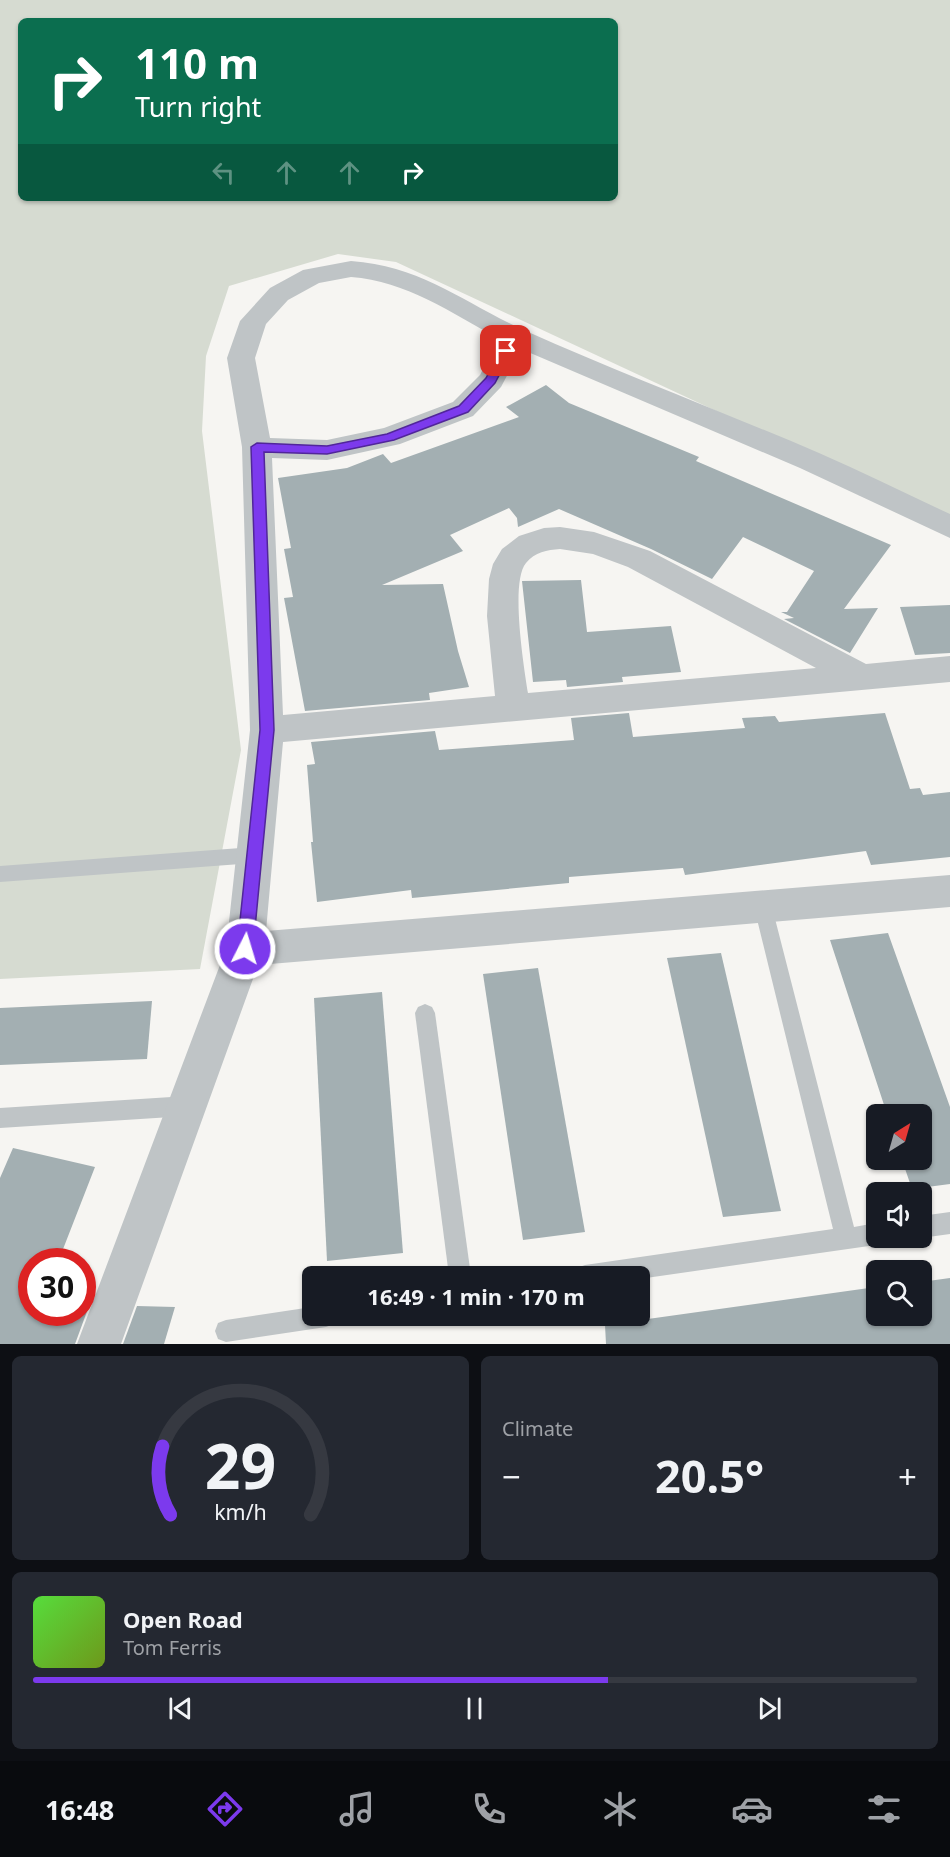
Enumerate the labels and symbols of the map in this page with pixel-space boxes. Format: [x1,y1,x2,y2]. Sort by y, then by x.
pin [480,325,531,376]
position arrow [213,917,277,981]
north arrow [866,1104,932,1170]
speed limit sign: 30 [18,1248,96,1326]

